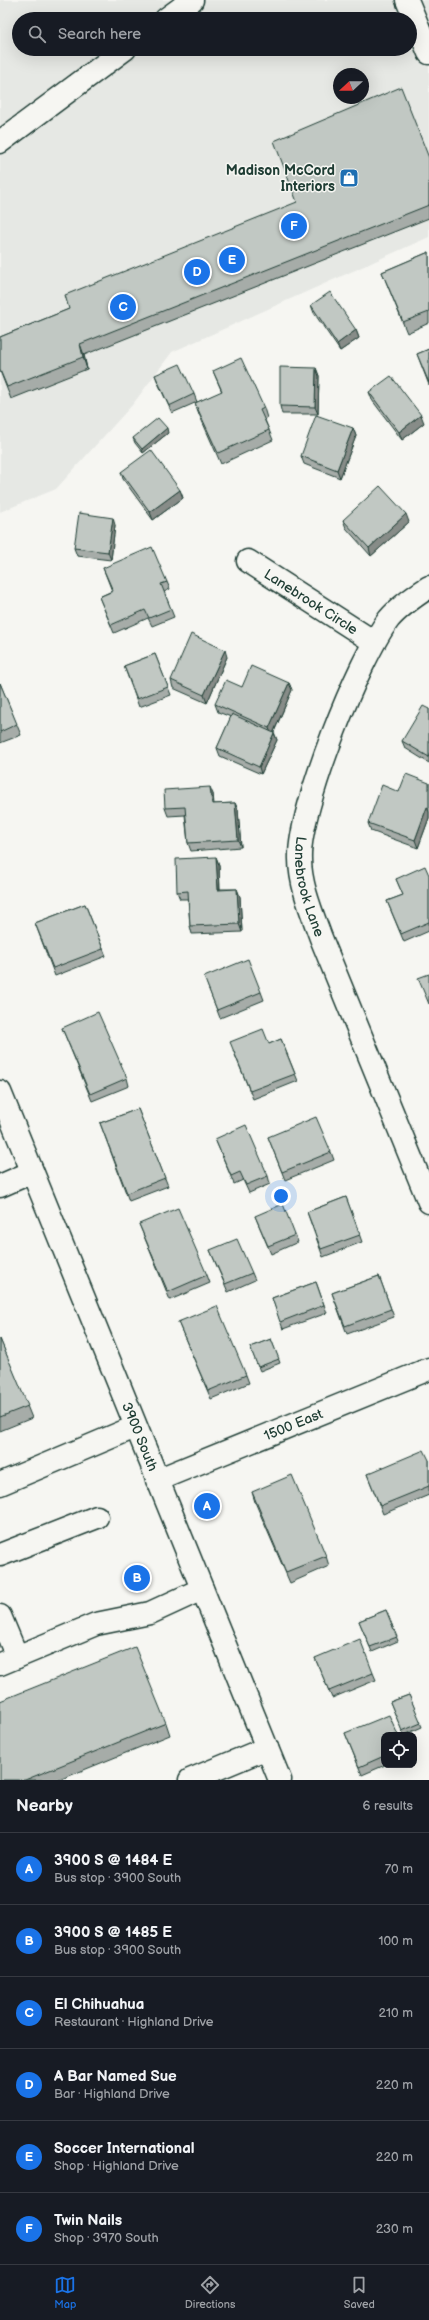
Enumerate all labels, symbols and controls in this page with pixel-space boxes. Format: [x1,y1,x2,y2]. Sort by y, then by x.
search box [12,12,417,56]
icon: search [26,23,48,45]
text: Search here [58,25,141,44]
north arrow [333,68,369,104]
place label: Madison McCord Interiors [226,162,335,195]
shop icon: Madison McCord Interiors [338,167,360,189]
pin: F [281,211,307,241]
pin: E [219,245,245,275]
pin: D [184,257,210,287]
pin: C [110,292,136,322]
street label: Lanebrook Circle [261,566,361,638]
street label: Lanebrook Lane [291,835,328,939]
your location [271,1186,291,1206]
street label: 3900 South [118,1400,161,1474]
street label: 1500 East [261,1405,326,1445]
pin: A [194,1491,220,1521]
pin: B [124,1563,150,1593]
map controls [381,1732,417,1768]
button: locate [381,1732,417,1768]
text: Nearby [16,1796,73,1816]
text: 6 results [363,1798,413,1814]
text: 3900 S @ 1484 E [54,1851,172,1870]
text: A [25,1861,33,1877]
text: 70 m [385,1861,413,1877]
text: Bus stop · 3900 South [54,1870,181,1886]
text: 3900 S @ 1485 E [54,1923,172,1942]
text: B [24,1933,34,1949]
text: 100 m [378,1933,413,1949]
text: Bus stop · 3900 South [54,1942,181,1958]
text: El Chihuahua [54,1995,144,2014]
text: C [24,2005,34,2021]
text: 210 m [379,2005,413,2021]
text: Restaurant · Highland Drive [54,2014,213,2030]
text: A Bar Named Sue [54,2067,177,2086]
text: D [24,2077,34,2093]
text: 220 m [376,2077,413,2093]
text: Bar · Highland Drive [54,2086,170,2102]
text: Soccer International [54,2139,195,2158]
text: E [25,2149,33,2165]
text: 220 m [376,2149,413,2165]
text: Shop · Highland Drive [54,2158,179,2174]
text: Twin Nails [54,2211,122,2230]
text: F [25,2221,33,2237]
text: 230 m [376,2221,413,2237]
text: Shop · 3970 South [54,2230,159,2246]
tab: Map [54,2274,76,2311]
tab: Directions [185,2274,235,2311]
tab: Saved [344,2274,375,2311]

